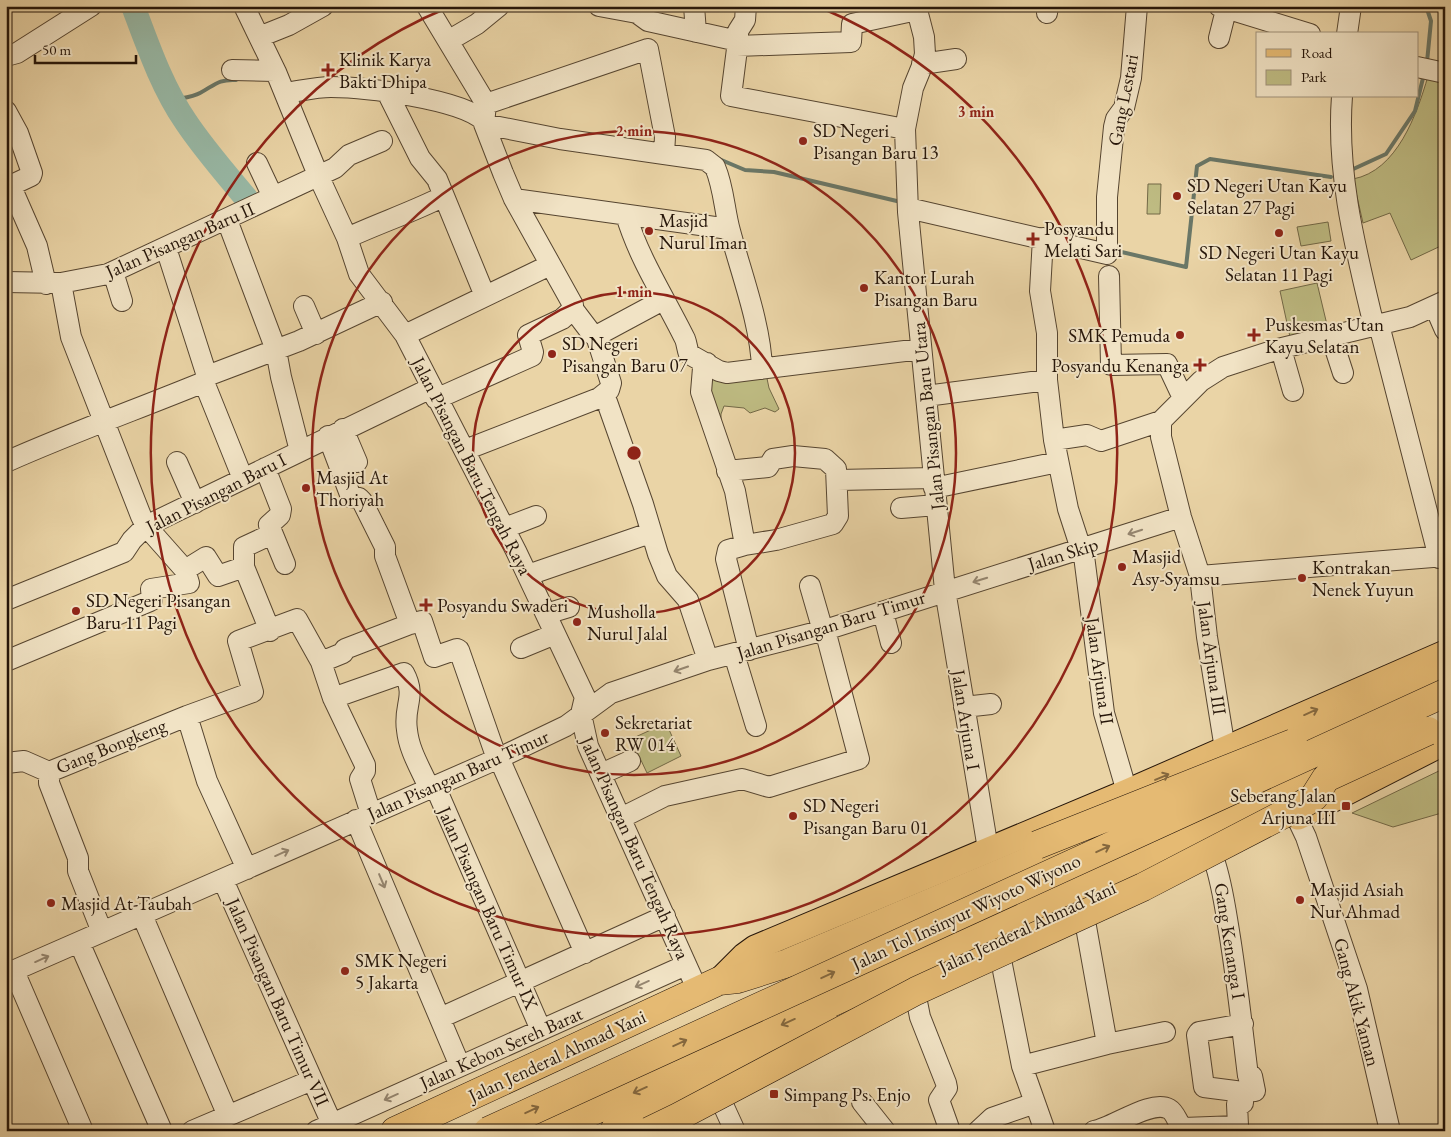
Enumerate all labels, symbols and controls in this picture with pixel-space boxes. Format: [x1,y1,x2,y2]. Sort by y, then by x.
scale bar [35,32,136,64]
legend [1256,32,1418,98]
text: 50 m [42,40,71,59]
text: Road [1301,43,1333,62]
place label: Klinik Karya Bakti Dhipa [339,47,431,94]
street label: Gang Lestari [1102,52,1144,148]
marker: Klinik Karya Bakti Dhipa [321,63,335,77]
text: Park [1301,67,1328,86]
text: 3 min [958,102,995,121]
place label: SD Negeri Pisangan Baru 13 [813,118,939,165]
text: 2 min [616,121,653,140]
marker: SD Negeri Pisangan Baru 13 [797,135,809,147]
place label: SD Negeri Utan Kayu Selatan 27 Pagi [1187,173,1347,220]
marker: SD Negeri Utan Kayu Selatan 27 Pagi [1171,190,1183,202]
street label: Jalan Pisangan Baru II [100,196,259,285]
place label: Masjid Nurul Iman [659,208,748,255]
place label: Posyandu Melati Sari [1044,216,1122,263]
marker: Masjid Nurul Iman [643,225,655,237]
marker: SD Negeri Utan Kayu Selatan 11 Pagi [1273,227,1285,239]
marker: Posyandu Melati Sari [1026,232,1040,246]
place label: SD Negeri Utan Kayu Selatan 11 Pagi [1199,240,1359,287]
place label: Kantor Lurah Pisangan Baru [874,265,978,312]
text: 1 min [616,282,653,301]
marker: Kantor Lurah Pisangan Baru [858,282,870,294]
place label: Puskesmas Utan Kayu Selatan [1265,312,1384,359]
street label: Jalan Pisangan Baru Utara [906,320,951,513]
place label: SMK Pemuda [1068,323,1170,348]
marker: Puskesmas Utan Kayu Selatan [1247,328,1261,342]
marker: SMK Pemuda [1174,329,1186,341]
place label: SD Negeri Pisangan Baru 07 [562,331,689,378]
marker: SD Negeri Pisangan Baru 07 [546,348,558,360]
street label: Jalan Pisangan Baru Tengah Raya [405,351,538,580]
place label: Posyandu Kenanga [1051,353,1189,378]
marker: Posyandu Kenanga [1193,358,1207,372]
centre of rings [625,444,643,462]
street label: Jalan Pisangan Baru I [140,447,291,540]
place label: Masjid At Thoriyah [316,465,388,512]
marker: Masjid At Thoriyah [300,482,312,494]
one-way arrow [1127,527,1143,537]
street label: Jalan Skip [1023,531,1101,577]
place label: Masjid Asy-Syamsu [1131,544,1220,591]
place label: Kontrakan Nenek Yuyun [1312,555,1414,602]
marker: Masjid Asy-Syamsu [1116,561,1128,573]
marker: Kontrakan Nenek Yuyun [1296,572,1308,584]
one-way arrow [972,575,988,585]
street label: Jalan Pisangan Baru Timur [732,584,929,666]
place label: SD Negeri Pisangan Baru 11 Pagi [86,588,231,635]
place label: Posyandu Swaderi [437,593,568,618]
marker: Posyandu Swaderi [419,598,433,612]
street label: Jalan Arjuna III [1191,598,1232,717]
place label: Musholla Nurul Jalal [587,599,668,646]
marker: SD Negeri Pisangan Baru 11 Pagi [70,605,82,617]
street label: Jalan Arjuna II [1080,614,1120,727]
marker: Musholla Nurul Jalal [571,616,583,628]
one-way arrow [674,665,689,674]
street label: Jalan Arjuna I [945,666,986,773]
one-way arrow [1303,706,1318,716]
place label: Sekretariat RW 014 [615,710,692,757]
street label: Gang Bongkeng [52,712,171,780]
street label: Jalan Pisangan Baru Timur [362,723,553,827]
marker: Sekretariat RW 014 [599,727,611,739]
street label: Jalan Pisangan Baru Tengah Raya [574,731,696,964]
one-way arrow [1154,771,1169,781]
place label: Seberang Jalan Arjuna III [1230,783,1337,830]
place label: SD Negeri Pisangan Baru 01 [803,793,929,840]
marker: Seberang Jalan Arjuna III [1340,800,1352,812]
street label: Jalan Pisangan Baru Timur IX [431,801,544,1014]
marker: SD Negeri Pisangan Baru 01 [787,810,799,822]
one-way arrow [1095,844,1110,854]
one-way arrow [274,848,289,858]
street label: Jalan Tol Insinyur Wiyoto Wiyono [846,848,1084,977]
one-way arrow [377,873,387,888]
street label: Jalan Jenderal Ahmad Yani [932,875,1120,980]
place label: Masjid Asiah Nur Ahmad [1310,877,1404,924]
street label: Gang Kenanga I [1208,881,1252,1002]
place label: Masjid At-Taubah [61,891,192,916]
street label: Jalan Pisangan Baru Timur VII [220,892,335,1111]
marker: Masjid Asiah Nur Ahmad [1294,894,1306,906]
marker: Masjid At-Taubah [45,897,57,909]
street label: Gang Akik Yaman [1328,935,1386,1069]
place label: SMK Negeri 5 Jakarta [355,948,447,995]
one-way arrow [34,953,49,963]
marker: SMK Negeri 5 Jakarta [339,965,351,977]
one-way arrow [820,970,835,980]
one-way arrow [635,980,650,990]
street label: Jalan Kebon Sereh Barat [414,1001,586,1096]
street label: Jalan Jenderal Ahmad Yani [462,1004,650,1109]
one-way arrow [781,1018,796,1028]
one-way arrow [672,1037,687,1047]
place label: Simpang Ps. Enjo [784,1082,911,1107]
one-way arrow [633,1085,648,1095]
marker: Simpang Ps. Enjo [768,1088,780,1100]
one-way arrow [384,1093,399,1103]
one-way arrow [524,1105,539,1115]

